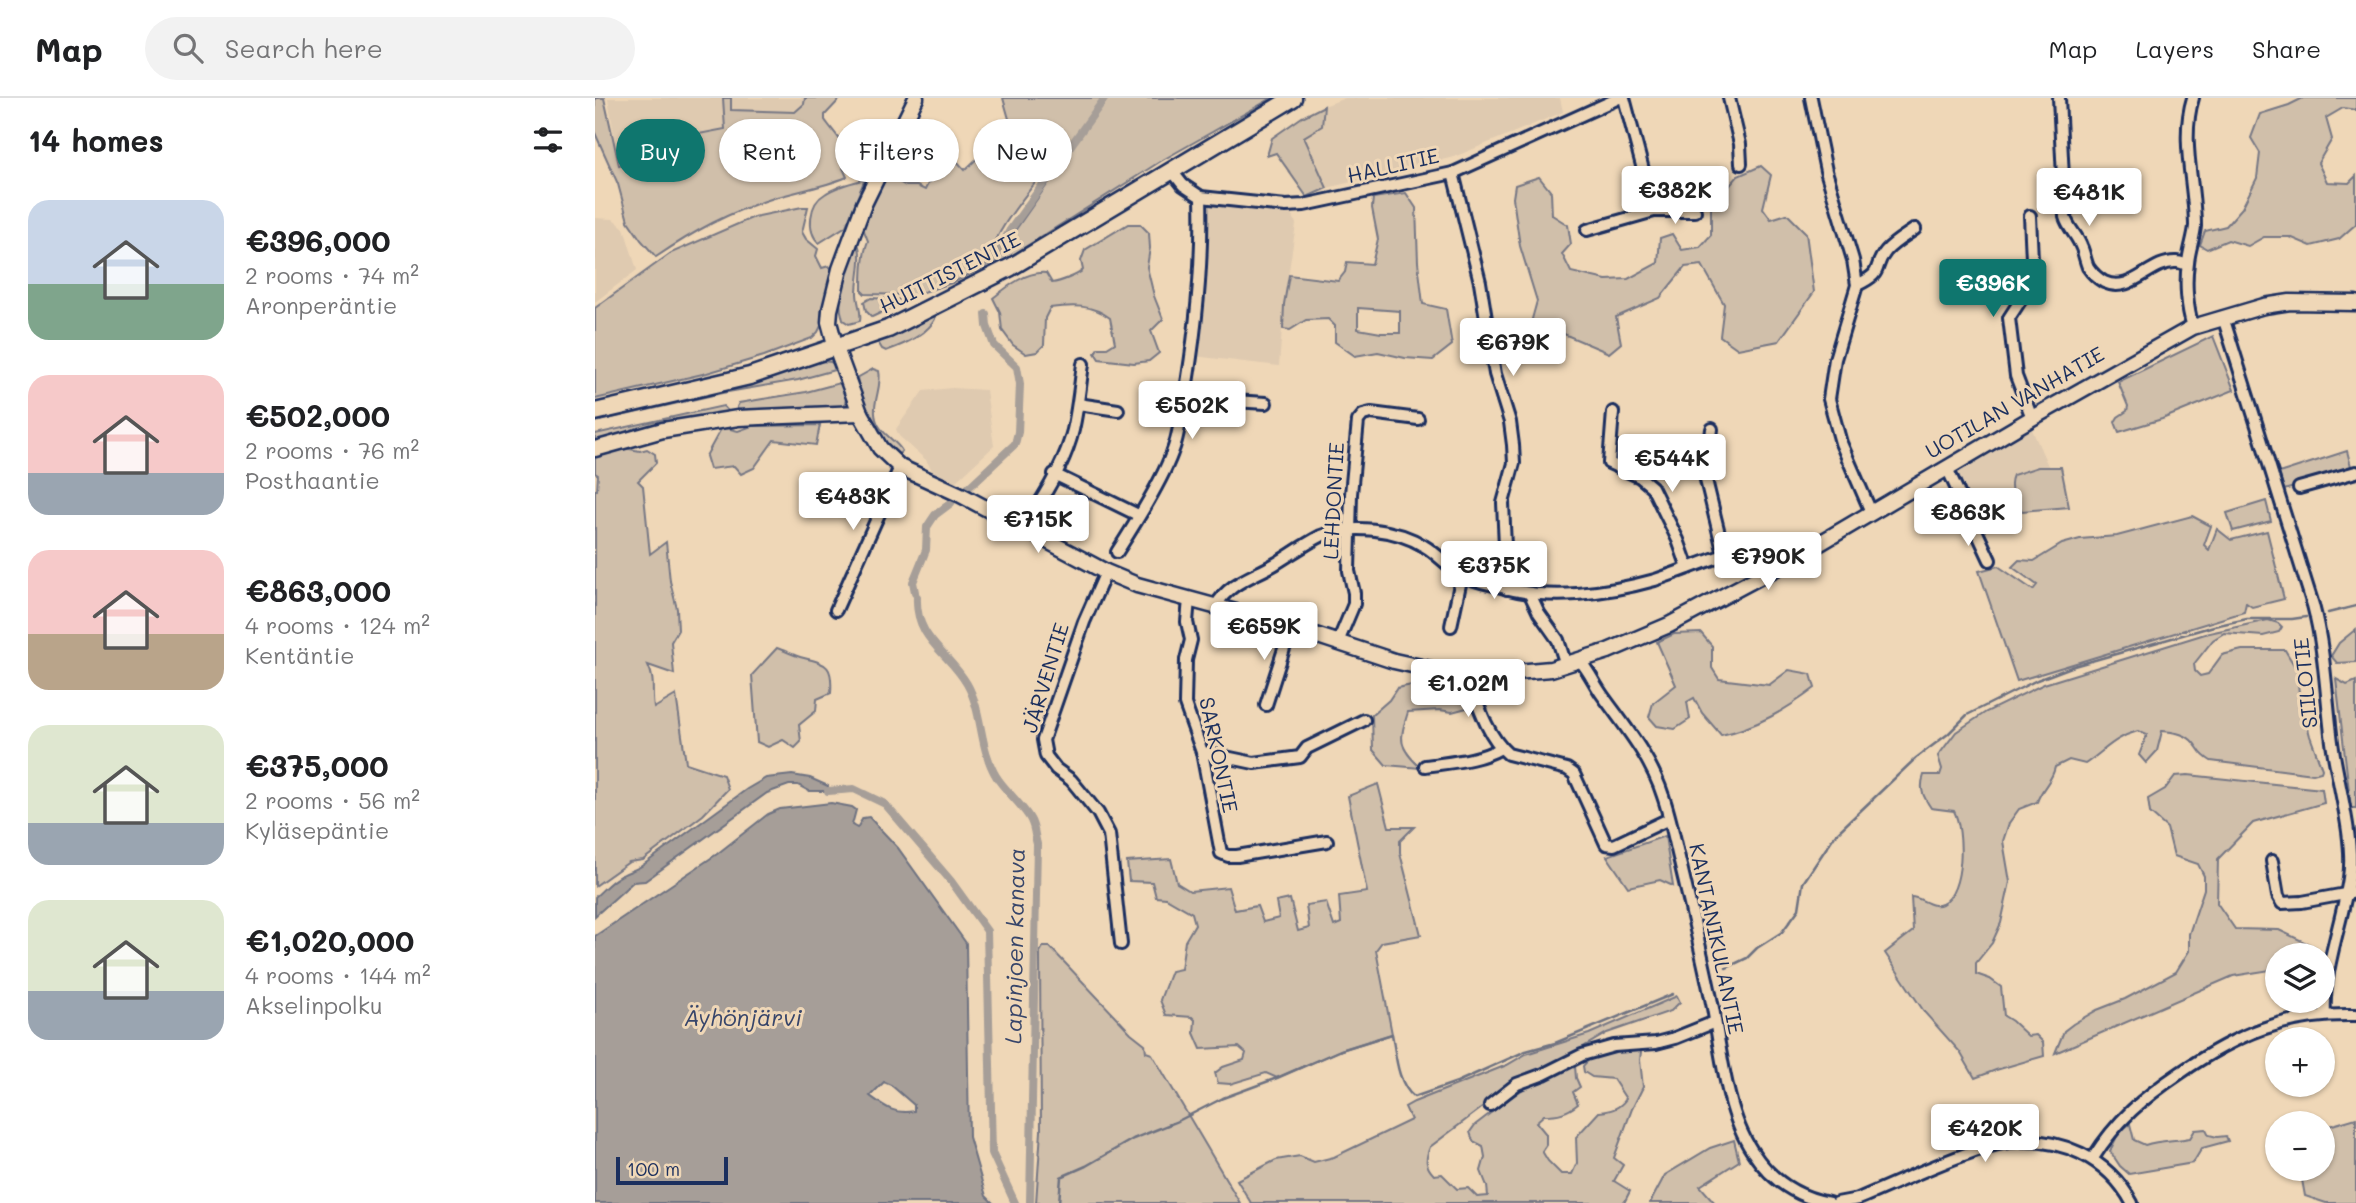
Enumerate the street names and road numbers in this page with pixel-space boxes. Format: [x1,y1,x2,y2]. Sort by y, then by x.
street label: HALLITIE [1344,141,1441,188]
street label: HUITTISTENTIE [874,225,1024,319]
street label: UOTILAN VANHATIE [1920,339,2109,464]
street label: LEHDONTIE [1316,442,1349,560]
street label: JÄRVENTIE [1015,619,1074,736]
street label: SIILOTIE [2286,637,2323,730]
street label: SARKONTIE [1194,694,1245,815]
street label: KANTANIKULANTIE [1684,841,1751,1037]

